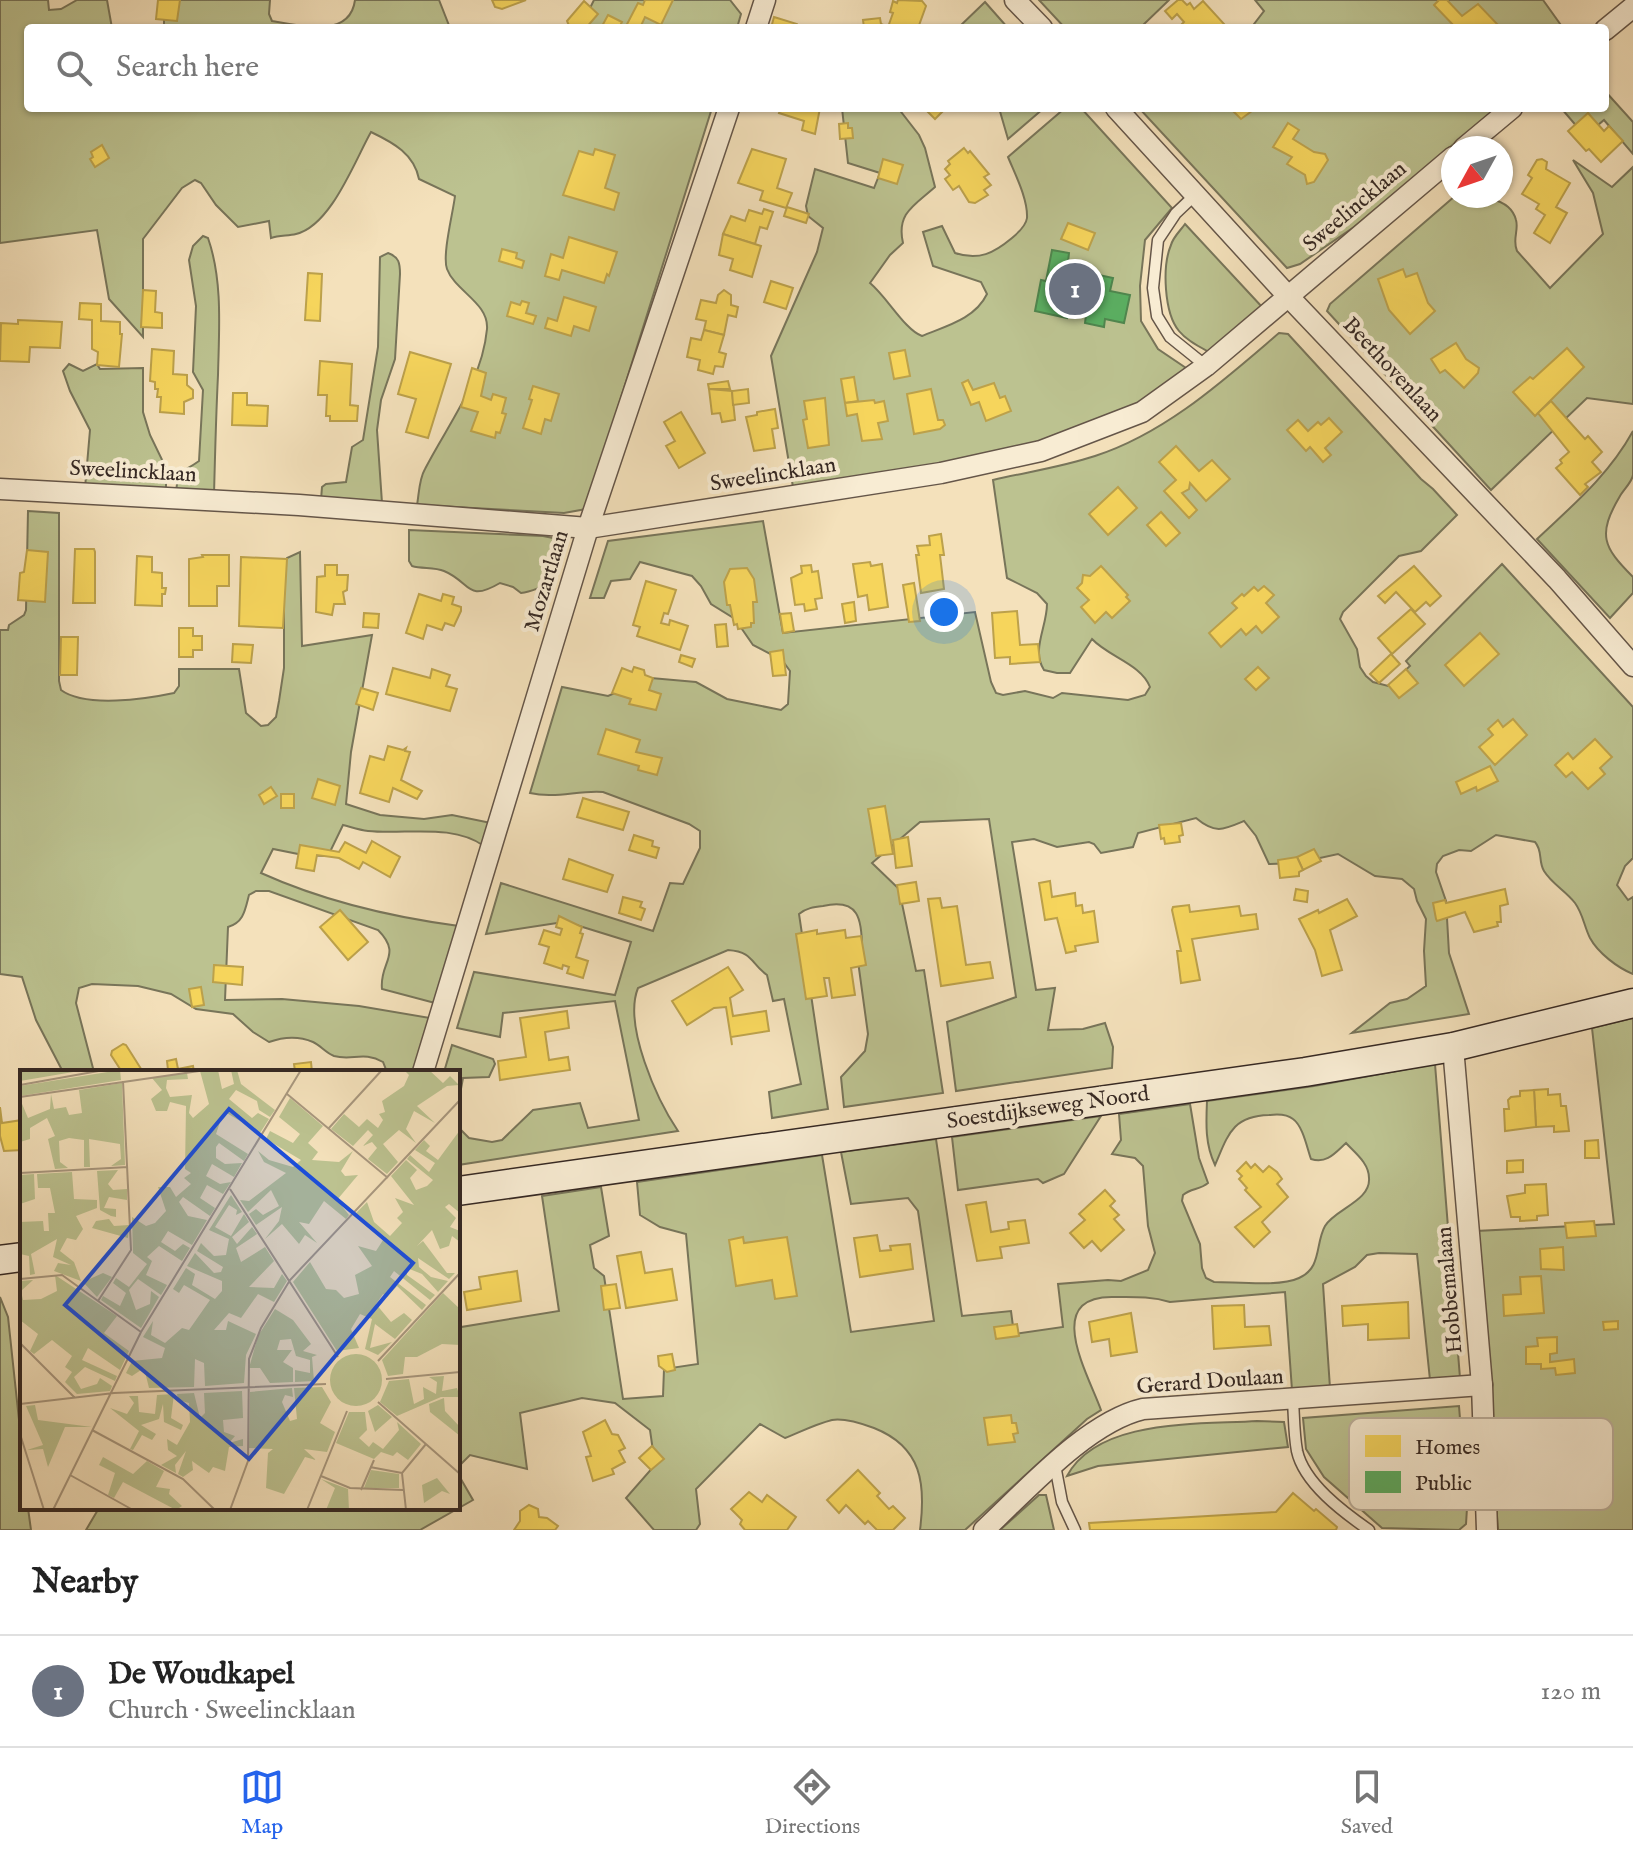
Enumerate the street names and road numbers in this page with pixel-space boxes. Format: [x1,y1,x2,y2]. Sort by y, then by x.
street label: Sweelincklaan [1297,155,1413,259]
street label: Beethovenlaan [1336,312,1448,429]
street label: Sweelincklaan [708,451,838,499]
street label: Sweelincklaan [69,455,198,489]
street label: Mozartlaan [518,527,576,635]
street label: Soestdijkseweg Noord [945,1080,1151,1136]
street label: Hobbemalaan [1430,1225,1469,1355]
street label: Gerard Doulaan [1136,1363,1285,1401]

